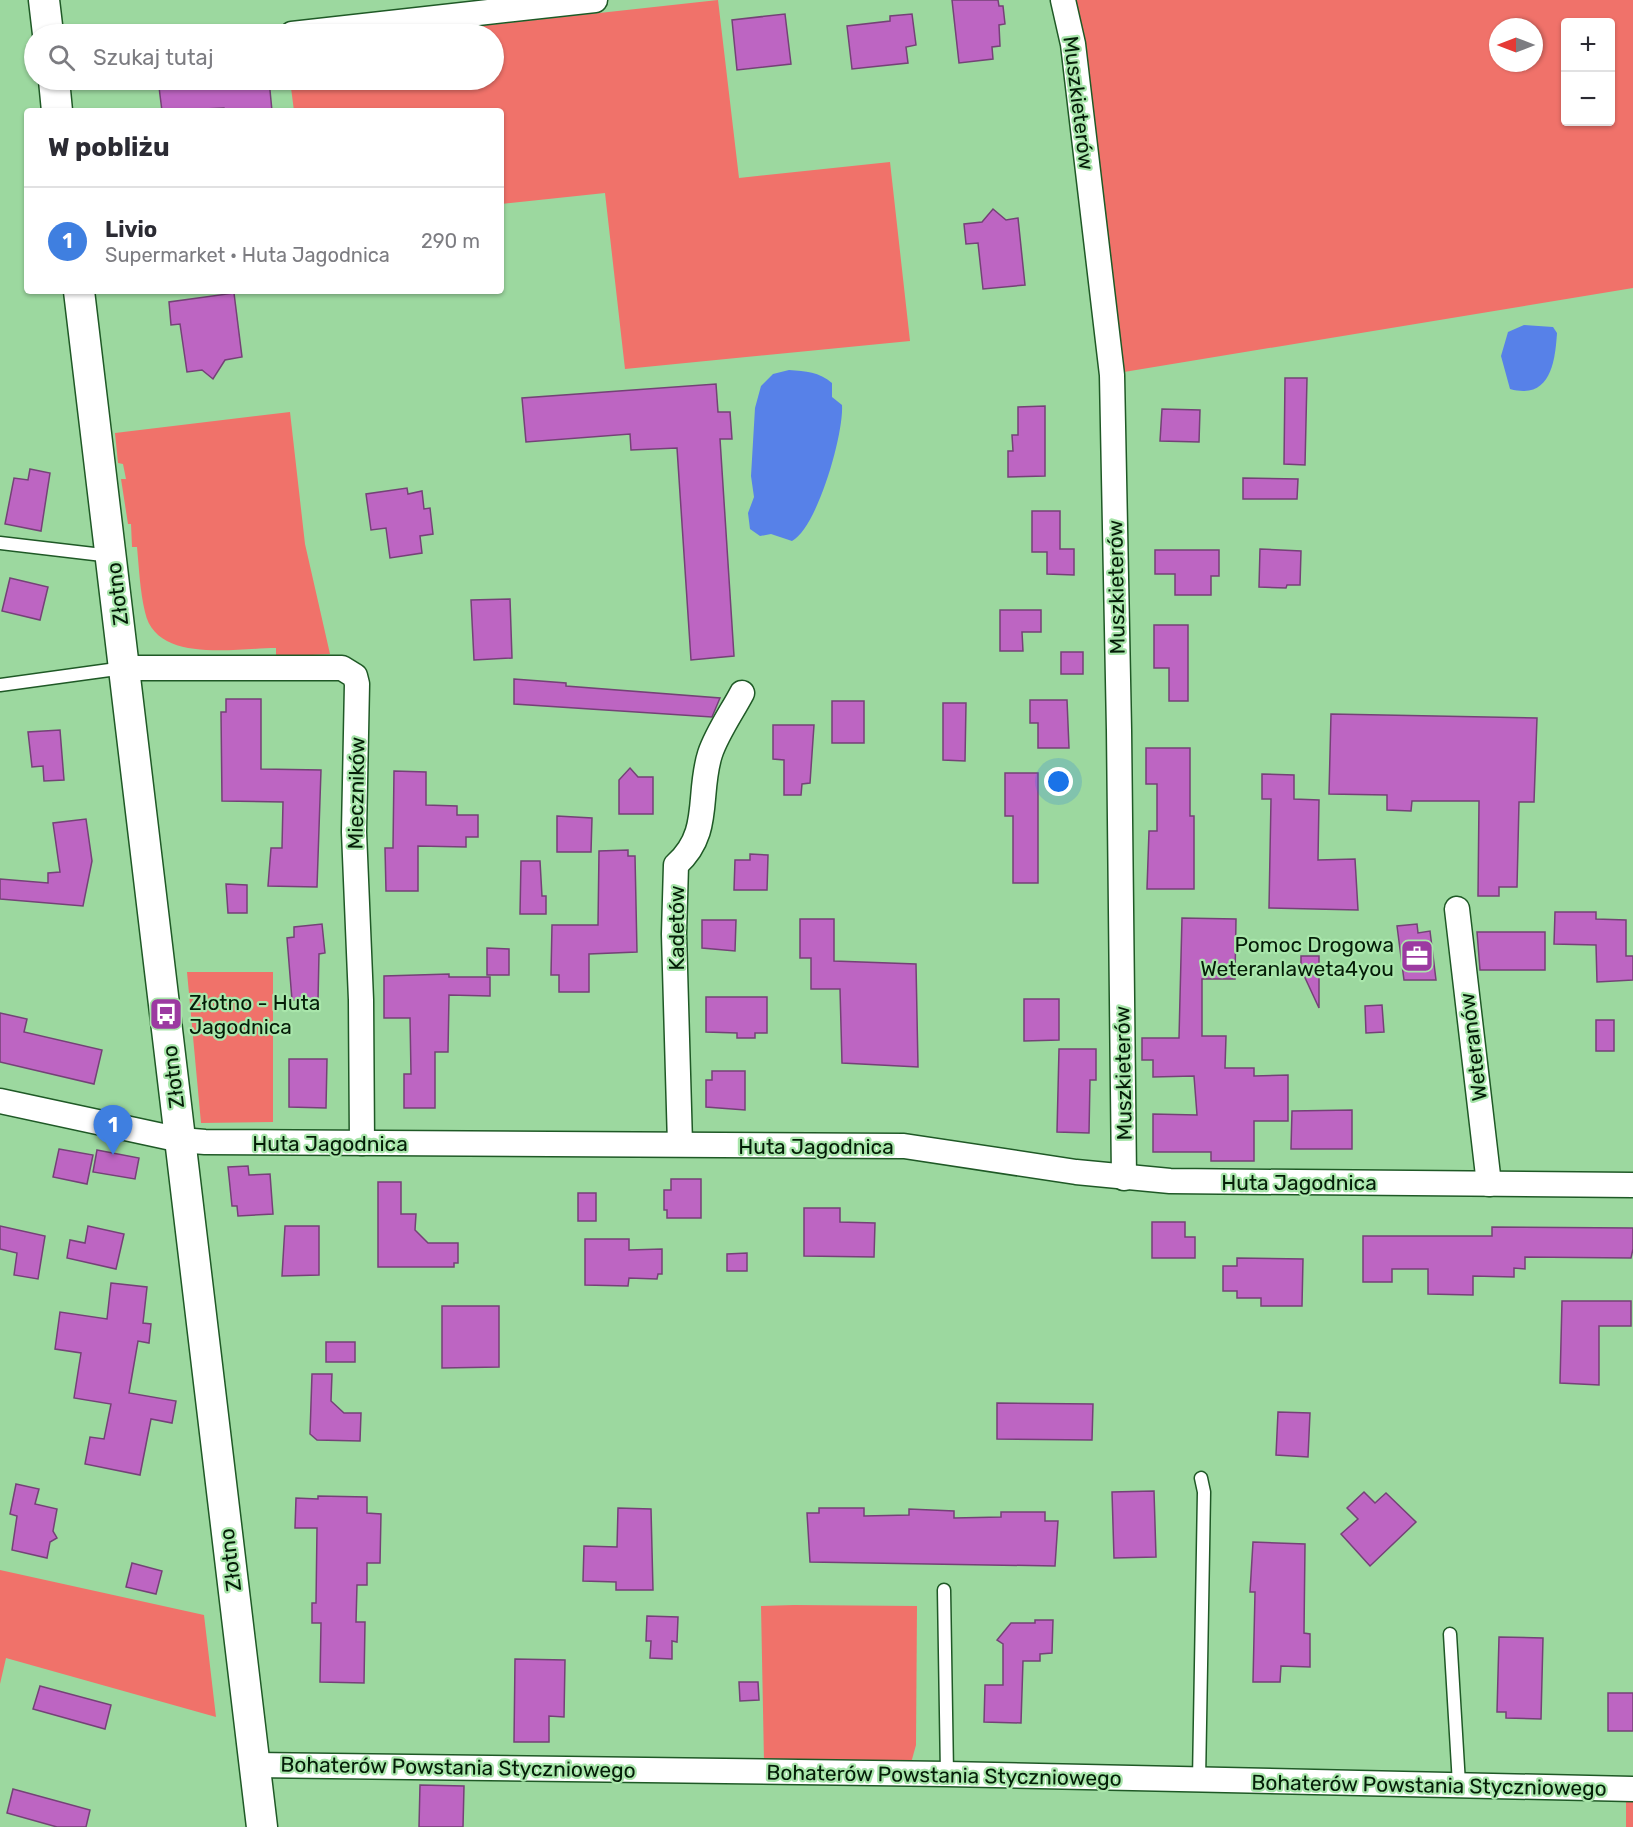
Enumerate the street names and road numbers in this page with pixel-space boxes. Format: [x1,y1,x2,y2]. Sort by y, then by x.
street label: Muszkieterów [1058,35,1100,172]
street label: Muszkieterów [1102,519,1130,655]
street label: Złotno [101,561,133,627]
street label: Mieczników [343,736,369,849]
street label: Kadetów [664,885,689,971]
street label: Weteranów [1454,991,1492,1103]
street label: Muszkieterów [1109,1005,1137,1141]
street label: Złotno [157,1044,189,1110]
street label: Huta Jagodnica [252,1131,408,1156]
street label: Huta Jagodnica [738,1134,894,1159]
street label: Huta Jagodnica [1221,1170,1377,1195]
street label: Złotno [214,1527,246,1593]
street label: Bohaterów Powstania Styczniowego [280,1751,636,1783]
street label: Bohaterów Powstania Styczniowego [766,1759,1122,1791]
street label: Bohaterów Powstania Styczniowego [1251,1769,1607,1801]

